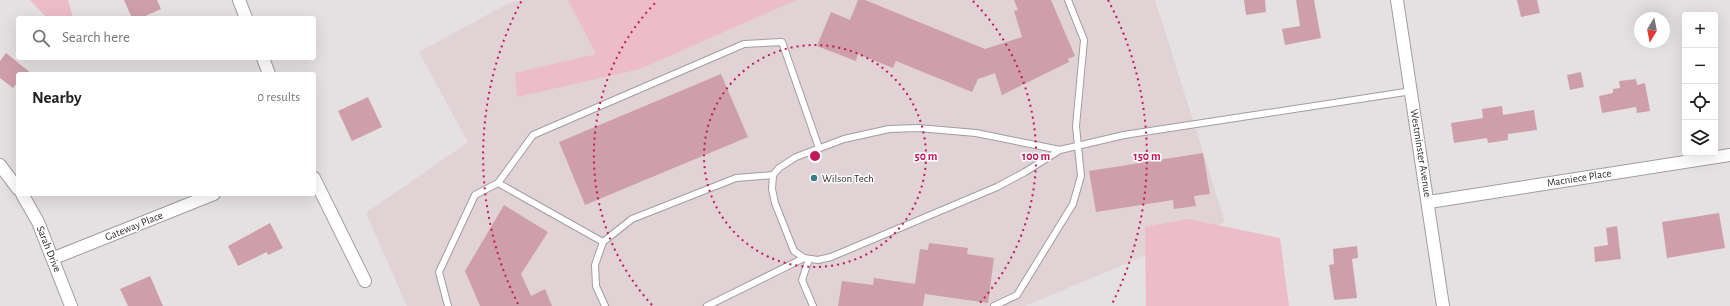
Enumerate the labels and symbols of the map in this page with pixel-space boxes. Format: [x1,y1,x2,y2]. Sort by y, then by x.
north arrow [1634,12,1670,48]
street label: Westminster Avenue [1409,108,1433,198]
centre of rings [808,149,822,163]
text: 50 m [915,150,938,162]
text: 100 m [1022,150,1050,162]
text: 150 m [1133,150,1161,162]
street label: Macniece Place [1546,167,1612,189]
marker: Wilson Tech [809,173,819,183]
place label: Wilson Tech [822,173,874,184]
street label: Gateway Place [103,209,165,243]
street label: Sarah Drive [35,224,63,274]

